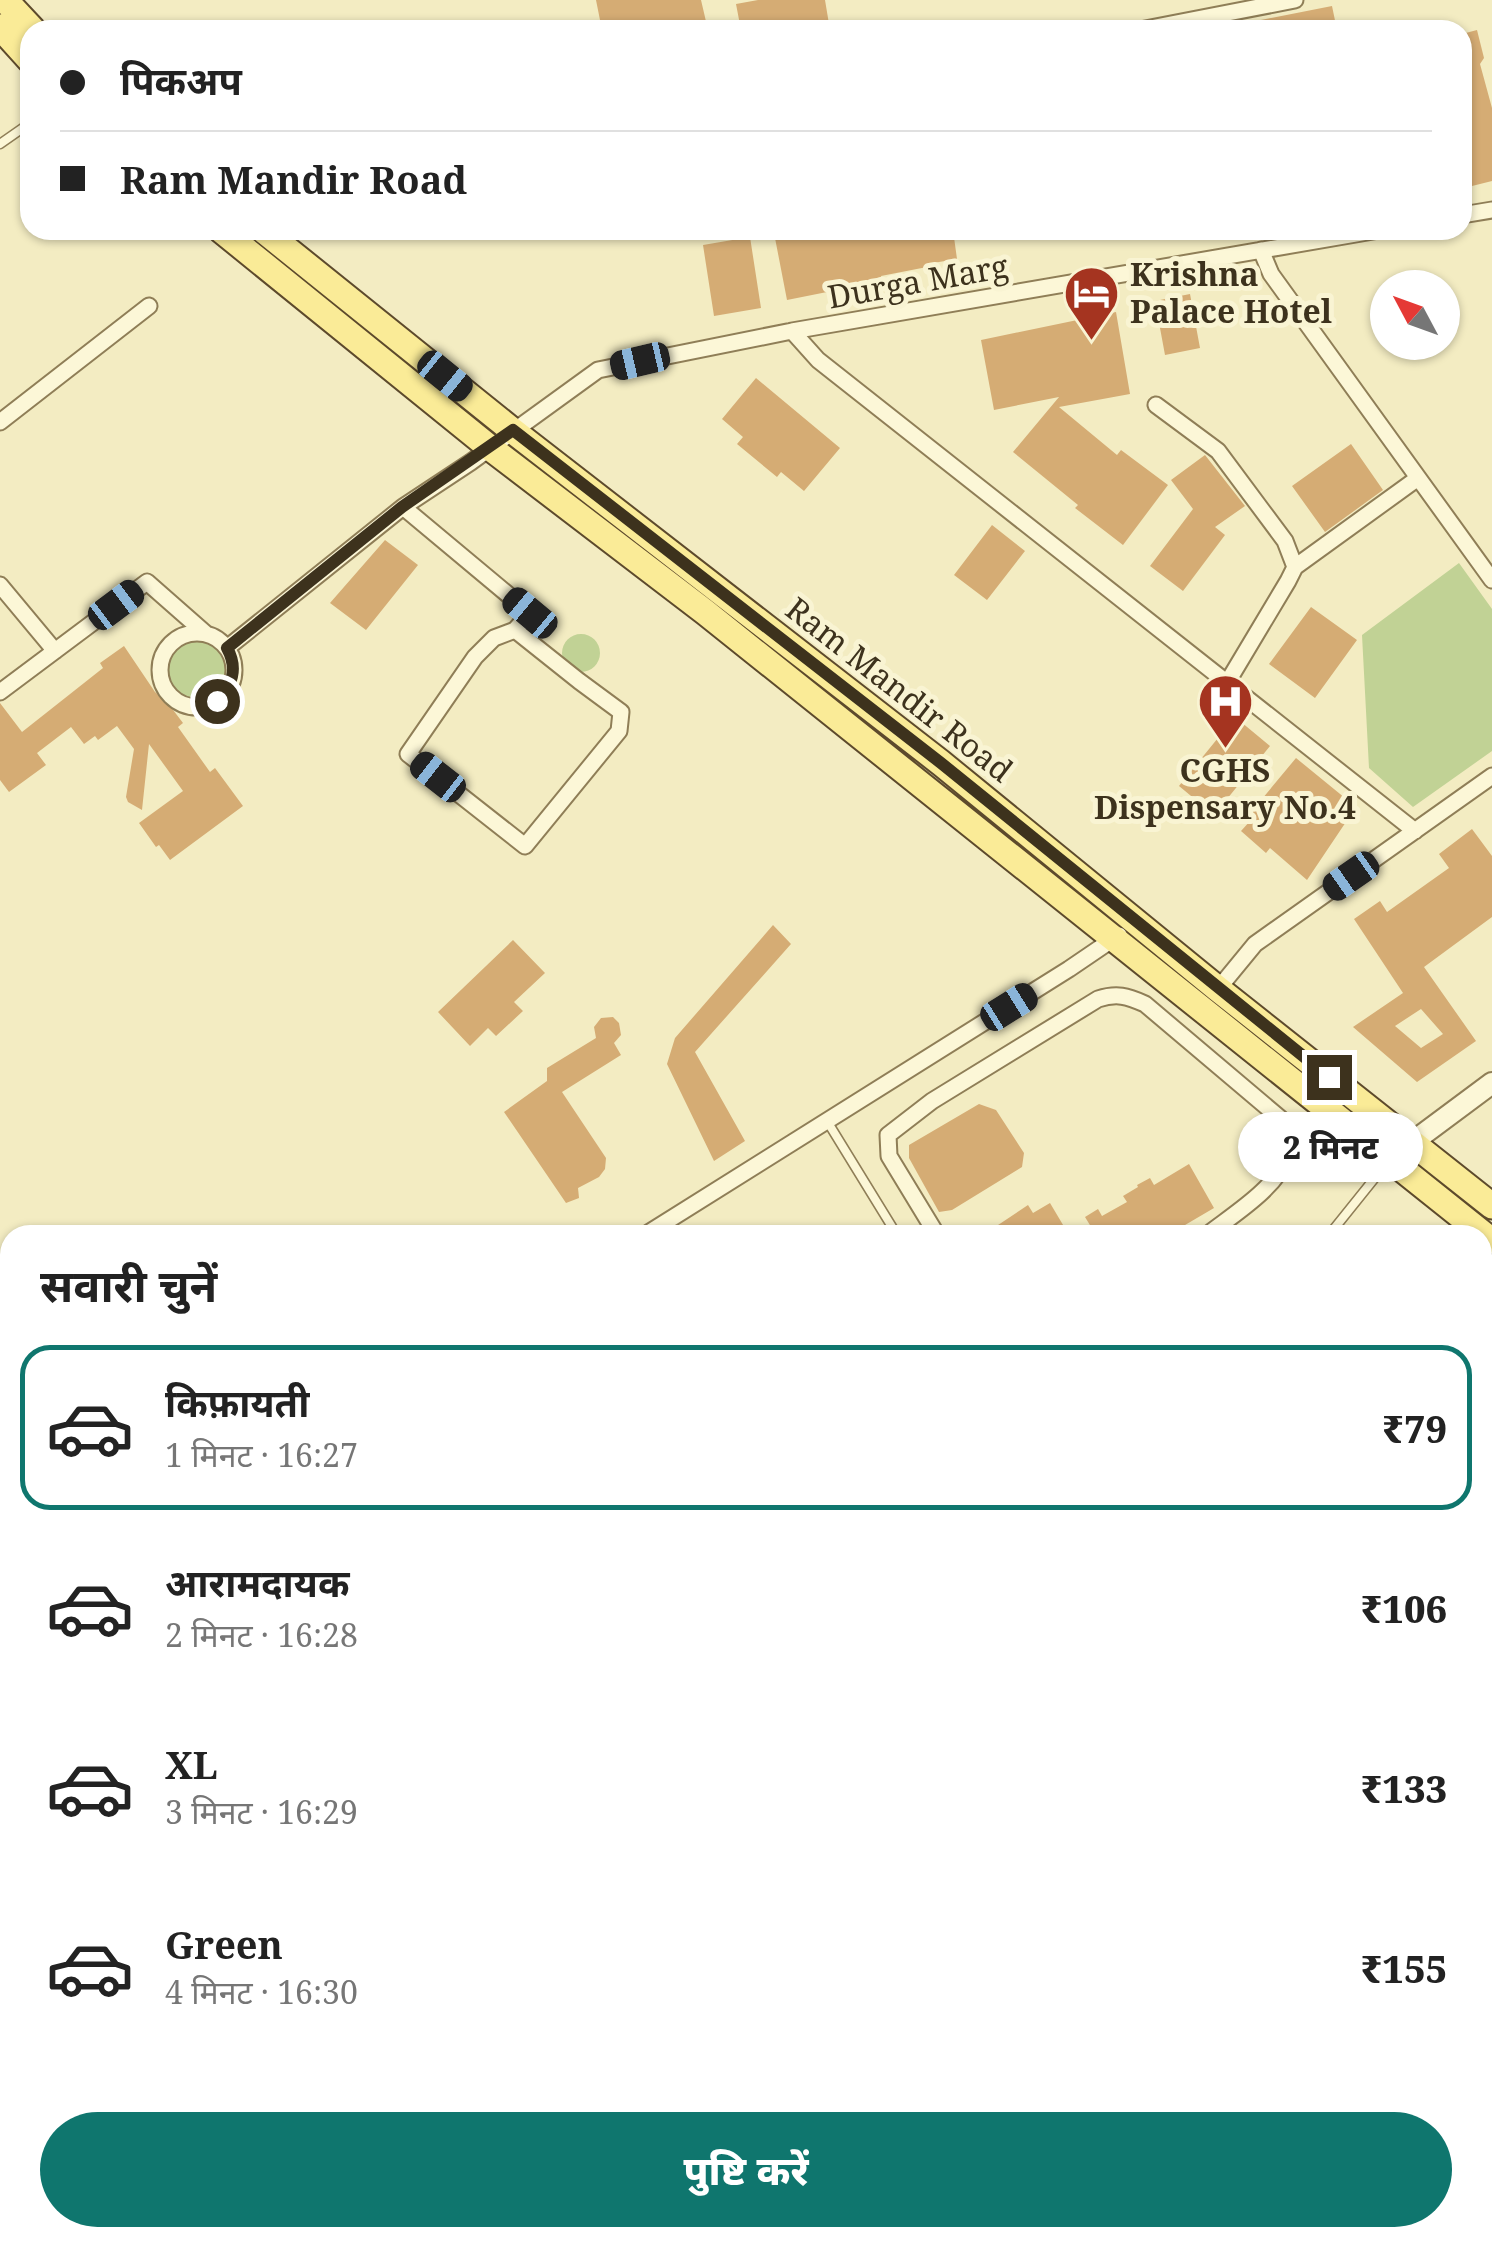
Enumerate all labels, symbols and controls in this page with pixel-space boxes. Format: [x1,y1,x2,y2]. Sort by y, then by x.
text: पिकअप [120,54,242,106]
text: Ram Mandir Road [120,153,467,205]
street label: Durga Marg [824,244,1011,318]
place label: Krishna Palace Hotel [1130,252,1332,332]
hotel icon: Krishna Palace Hotel [1061,263,1121,342]
north arrow [1370,270,1460,360]
map controls [1370,270,1460,360]
car [607,340,673,382]
car [412,345,478,407]
car [83,575,149,635]
car [497,582,563,644]
street label: Ram Mandir Road [778,587,1022,791]
hospital icon: CGHS Dispensary No.4 [1195,672,1255,751]
route start [195,679,240,724]
car [405,747,471,807]
place label: CGHS Dispensary No.4 [1094,748,1356,828]
car [1318,847,1384,905]
car [976,978,1042,1036]
route end [1307,1055,1352,1100]
callout: 2 मिनट [1236,1112,1422,1182]
text: 2 मिनट [1283,1125,1378,1168]
text: सवारी चुनें [40,1254,217,1315]
text: किफ़ायती [165,1376,309,1428]
icon: car [45,1383,135,1473]
text: ₹79 [1382,1402,1447,1454]
text: 1 मिनट · 16:27 [165,1433,358,1476]
text: आरामदायक [165,1556,349,1608]
icon: car [45,1563,135,1653]
text: ₹106 [1361,1582,1447,1634]
text: 2 मिनट · 16:28 [165,1613,358,1656]
text: XL [165,1738,218,1790]
icon: car [45,1743,135,1833]
text: ₹133 [1361,1762,1447,1814]
text: 3 मिनट · 16:29 [165,1790,358,1833]
text: Green [165,1918,283,1970]
icon: car [45,1923,135,2013]
text: ₹155 [1361,1942,1447,1994]
text: 4 मिनट · 16:30 [165,1970,358,2013]
button: पुष्टि करें [40,2112,1452,2227]

